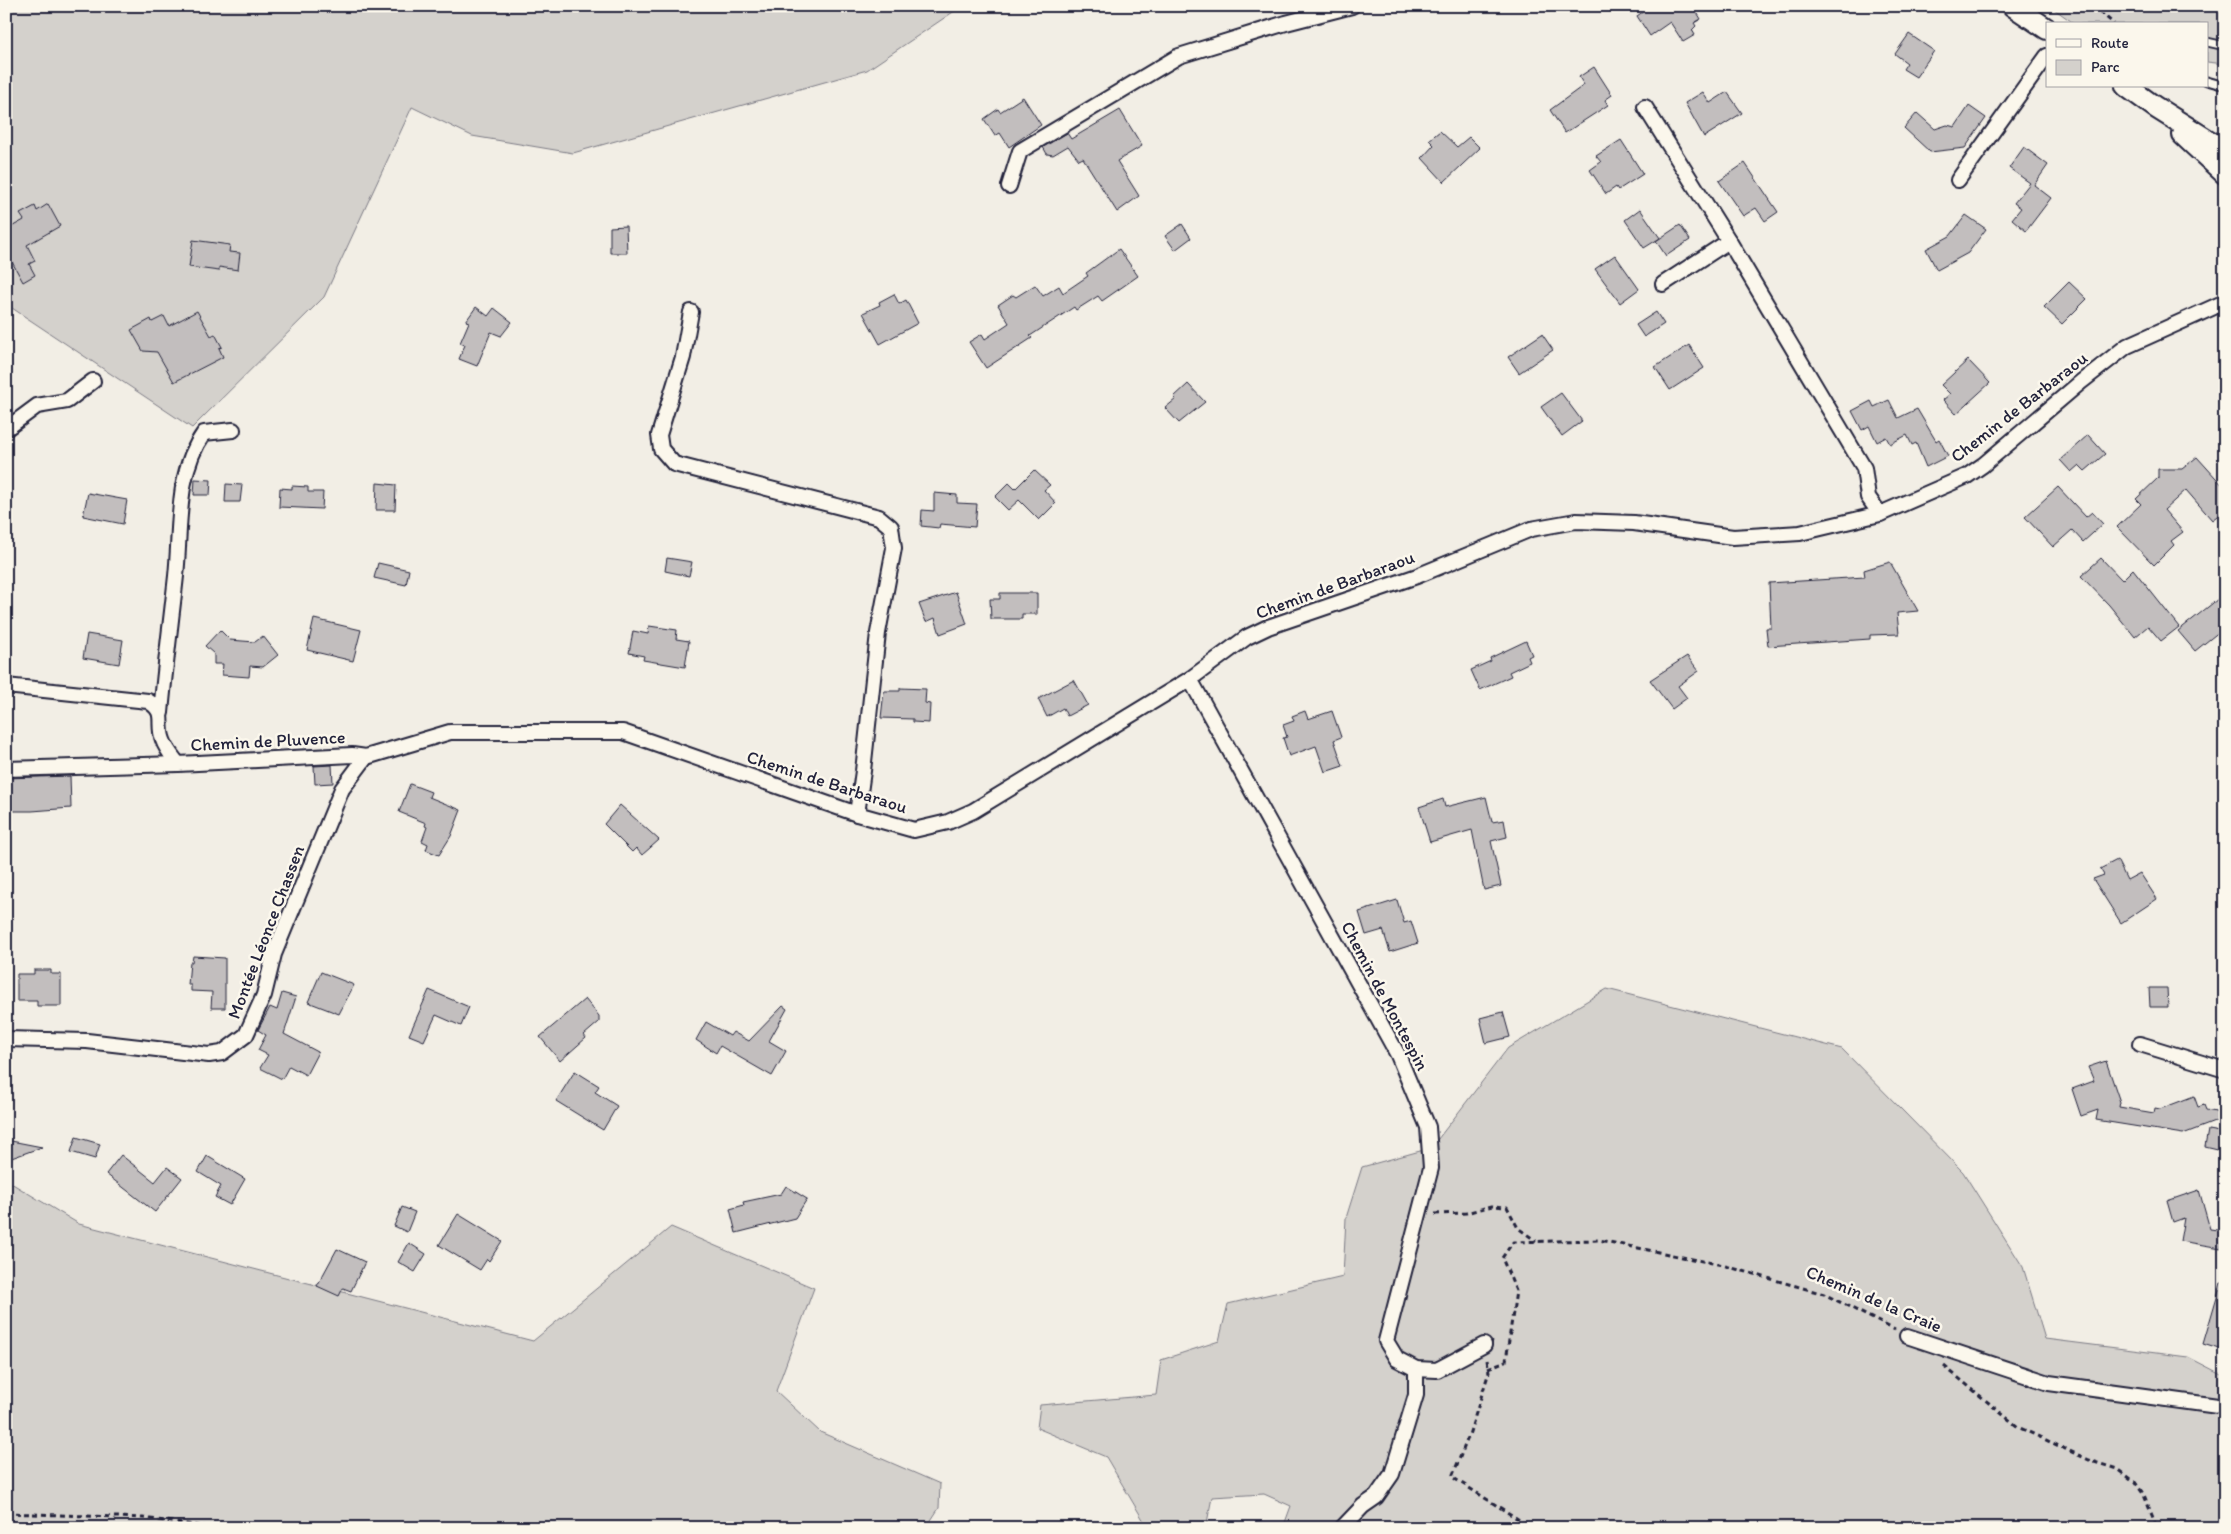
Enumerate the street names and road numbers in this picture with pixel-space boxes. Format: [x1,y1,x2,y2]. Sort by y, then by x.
street label: Chemin de Barbaraou [1946,347,2092,467]
street label: Chemin de Barbaraou [1253,546,1418,624]
street label: Chemin de Pluvence [190,726,346,756]
street label: Chemin de Barbaraou [744,746,910,818]
street label: Montée Léonce Chassen [223,842,309,1022]
street label: Chemin de Montespin [1336,918,1434,1074]
street label: Chemin de la Craie [1803,1261,1945,1337]

